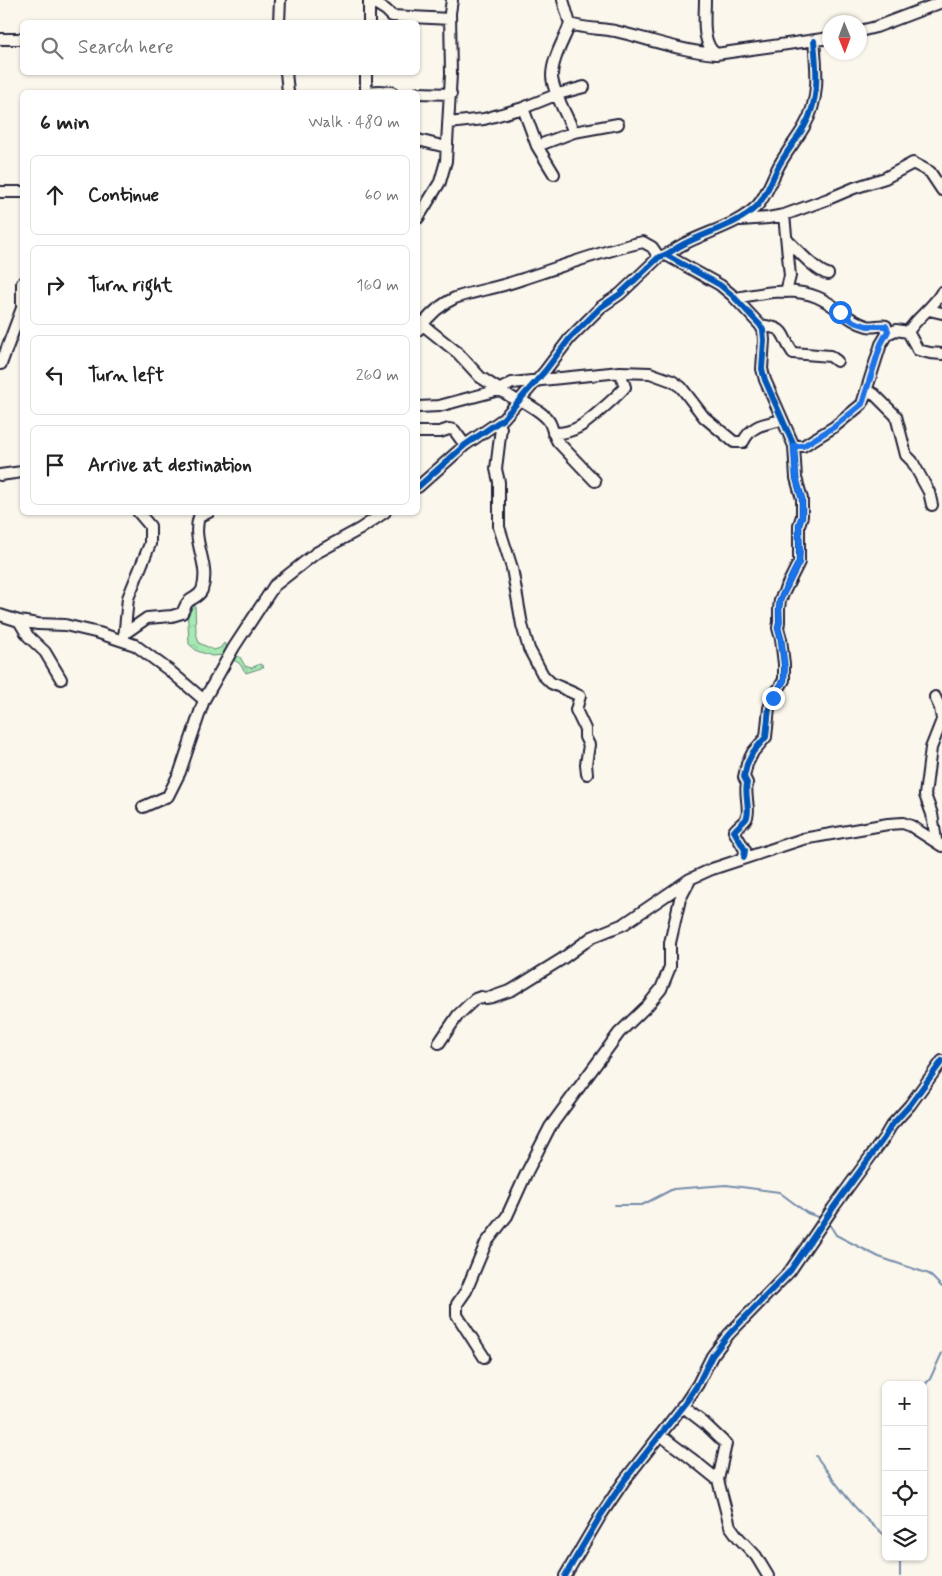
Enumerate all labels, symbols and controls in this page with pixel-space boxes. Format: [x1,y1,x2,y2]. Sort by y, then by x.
north arrow [822,15,867,60]
search box [20,20,420,75]
icon: search [38,34,66,62]
text: Search here [78,35,174,60]
text: 6 min [40,109,90,137]
text: Walk · 480 m [308,112,400,133]
icon: ahead [41,181,69,209]
text: Continue [88,183,159,208]
text: 60 m [365,185,399,206]
icon: right [41,271,69,299]
text: Turn right [88,273,172,298]
text: 160 m [356,275,399,296]
route start [829,301,852,324]
icon: left [41,361,69,389]
text: Turn left [88,363,164,388]
text: 260 m [356,365,399,386]
icon: arrive [41,451,69,479]
text: Arrive at destination [88,453,252,478]
route end [762,687,785,710]
map controls [882,1381,927,1561]
button: + [882,1381,927,1426]
button: − [882,1426,927,1471]
button: locate [882,1471,927,1516]
button: layers [882,1516,927,1561]

